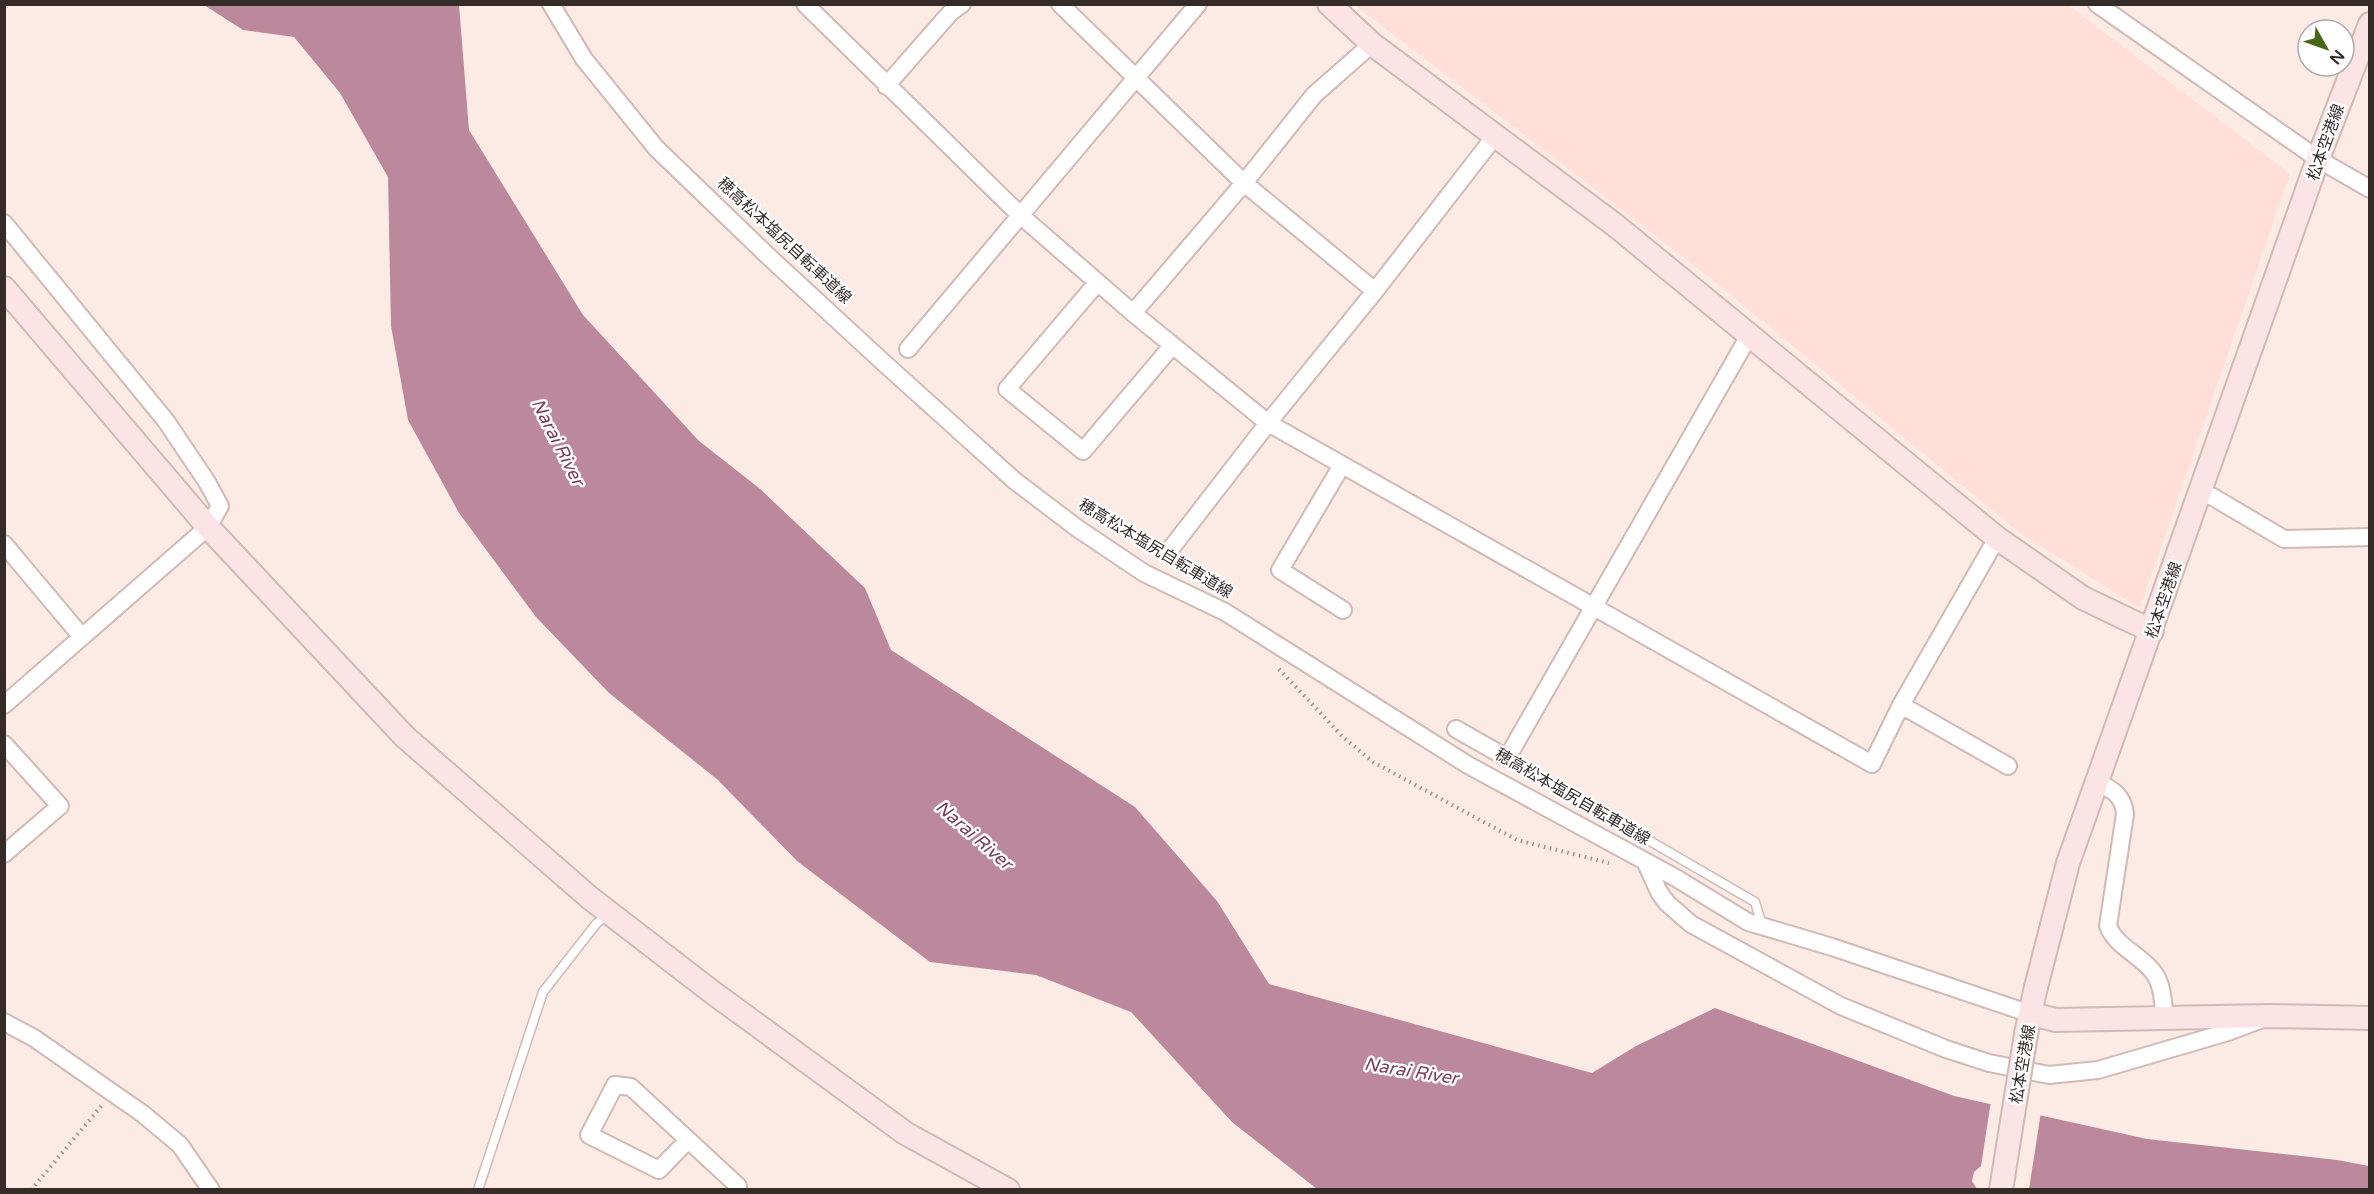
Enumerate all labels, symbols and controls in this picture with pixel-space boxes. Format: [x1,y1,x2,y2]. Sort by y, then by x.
north arrow [2296,18,2356,78]
text: N [2325,46,2349,68]
street label: 松本空港線 [2303,101,2349,183]
street label: 穂高松本塩尻自転車道線 [713,173,856,308]
water label: Narai River [527,395,590,491]
street label: 穂高松本塩尻自転車道線 [1075,495,1236,603]
street label: 松本空港線 [2141,559,2186,641]
street label: 穂高松本塩尻自転車道線 [1491,744,1654,850]
water label: Narai River [931,796,1018,876]
street label: 松本空港線 [2006,1023,2040,1105]
water label: Narai River [1363,1053,1461,1090]

